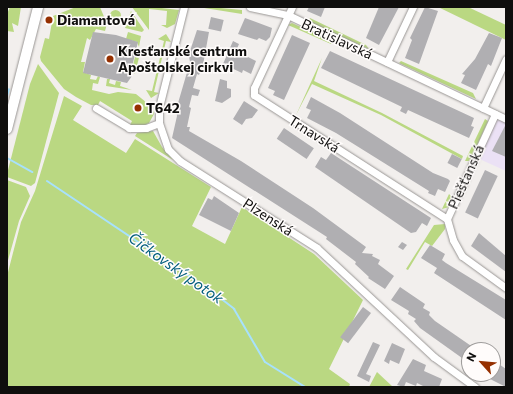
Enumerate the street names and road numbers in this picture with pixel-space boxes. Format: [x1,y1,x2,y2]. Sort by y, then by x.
street label: Bratislavská [299,15,375,63]
street label: Trnavská [285,112,343,156]
street label: Piešťanská [444,142,488,212]
street label: Plzenská [240,195,296,239]

